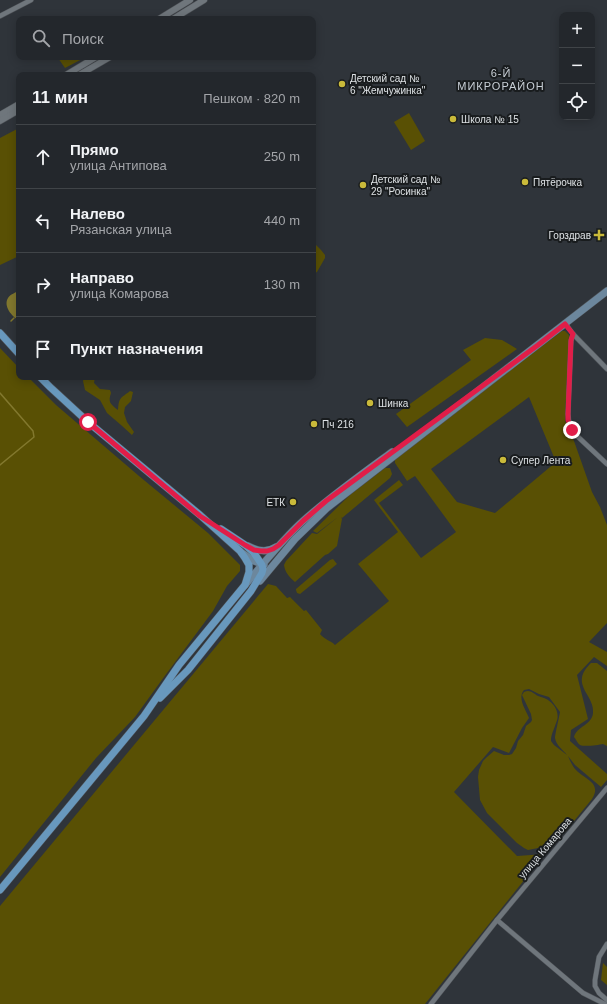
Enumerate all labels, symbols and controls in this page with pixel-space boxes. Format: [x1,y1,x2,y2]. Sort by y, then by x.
map controls [559,12,595,120]
button: + [559,12,595,48]
search box [16,16,316,60]
icon: search [30,27,52,49]
text: Поиск [62,30,104,47]
button: − [559,48,595,84]
district label: 6-Й МИКРОРАЙОН [457,67,545,92]
place label: Детский сад № 6 "Жемчужинка" [350,73,426,96]
marker: Детский сад № 6 "Жемчужинка" [337,79,347,89]
button: locate [559,84,595,120]
text: 11 мин [32,88,88,107]
text: Пешком · 820 m [203,91,300,106]
marker: Школа № 15 [448,114,458,124]
place label: Школа № 15 [461,114,519,125]
text: Прямо [70,141,119,158]
icon: ahead [32,146,54,168]
text: 250 m [264,149,300,164]
text: улица Антипова [70,158,167,173]
place label: Детский сад № 29 "Росинка" [371,174,441,197]
marker: Пятёрочка [520,177,530,187]
place label: Пятёрочка [533,177,582,188]
marker: Детский сад № 29 "Росинка" [358,180,368,190]
text: Налево [70,205,125,222]
icon: left [32,210,54,232]
text: 440 m [264,213,300,228]
text: Рязанская улица [70,222,172,237]
place label: Горздрав [549,230,591,241]
marker: Горздрав [594,230,604,240]
text: Направо [70,269,134,286]
icon: right [32,274,54,296]
text: 130 m [264,277,300,292]
text: улица Комарова [70,286,169,301]
icon: arrive [32,338,54,360]
text: Пункт назначения [70,340,203,357]
marker: Шинка [365,398,375,408]
place label: Шинка [378,398,409,409]
route start [79,413,97,431]
marker: Пч 216 [309,419,319,429]
place label: Пч 216 [322,419,354,430]
route end [563,421,581,439]
marker: Супер Лента [498,455,508,465]
place label: Супер Лента [511,455,571,466]
place label: ЕТК [266,497,285,508]
marker: ЕТК [288,497,298,507]
street label: улица Комарова [516,815,574,881]

